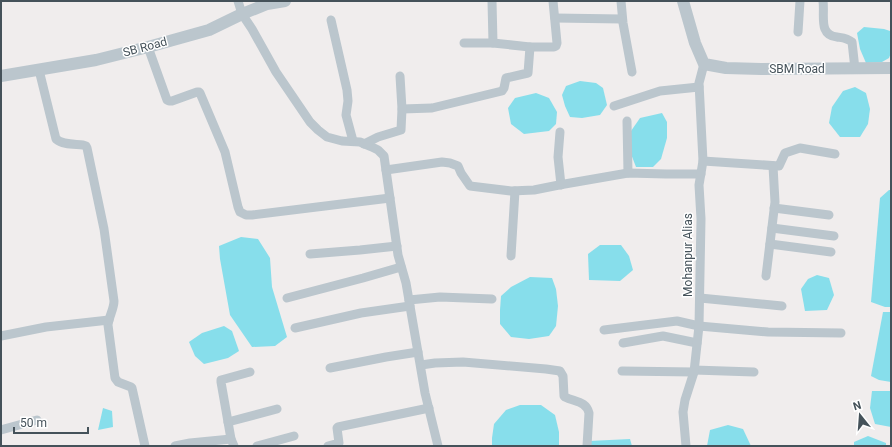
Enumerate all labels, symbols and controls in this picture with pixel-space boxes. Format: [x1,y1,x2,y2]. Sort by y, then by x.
street label: SB Road [121,34,169,60]
street label: SBM Road [769,62,825,76]
street label: Mohanpur Alias [681,213,695,297]
north arrow [840,395,880,435]
text: N [852,398,863,413]
scale bar [14,409,88,435]
text: 50 m [20,416,47,430]

